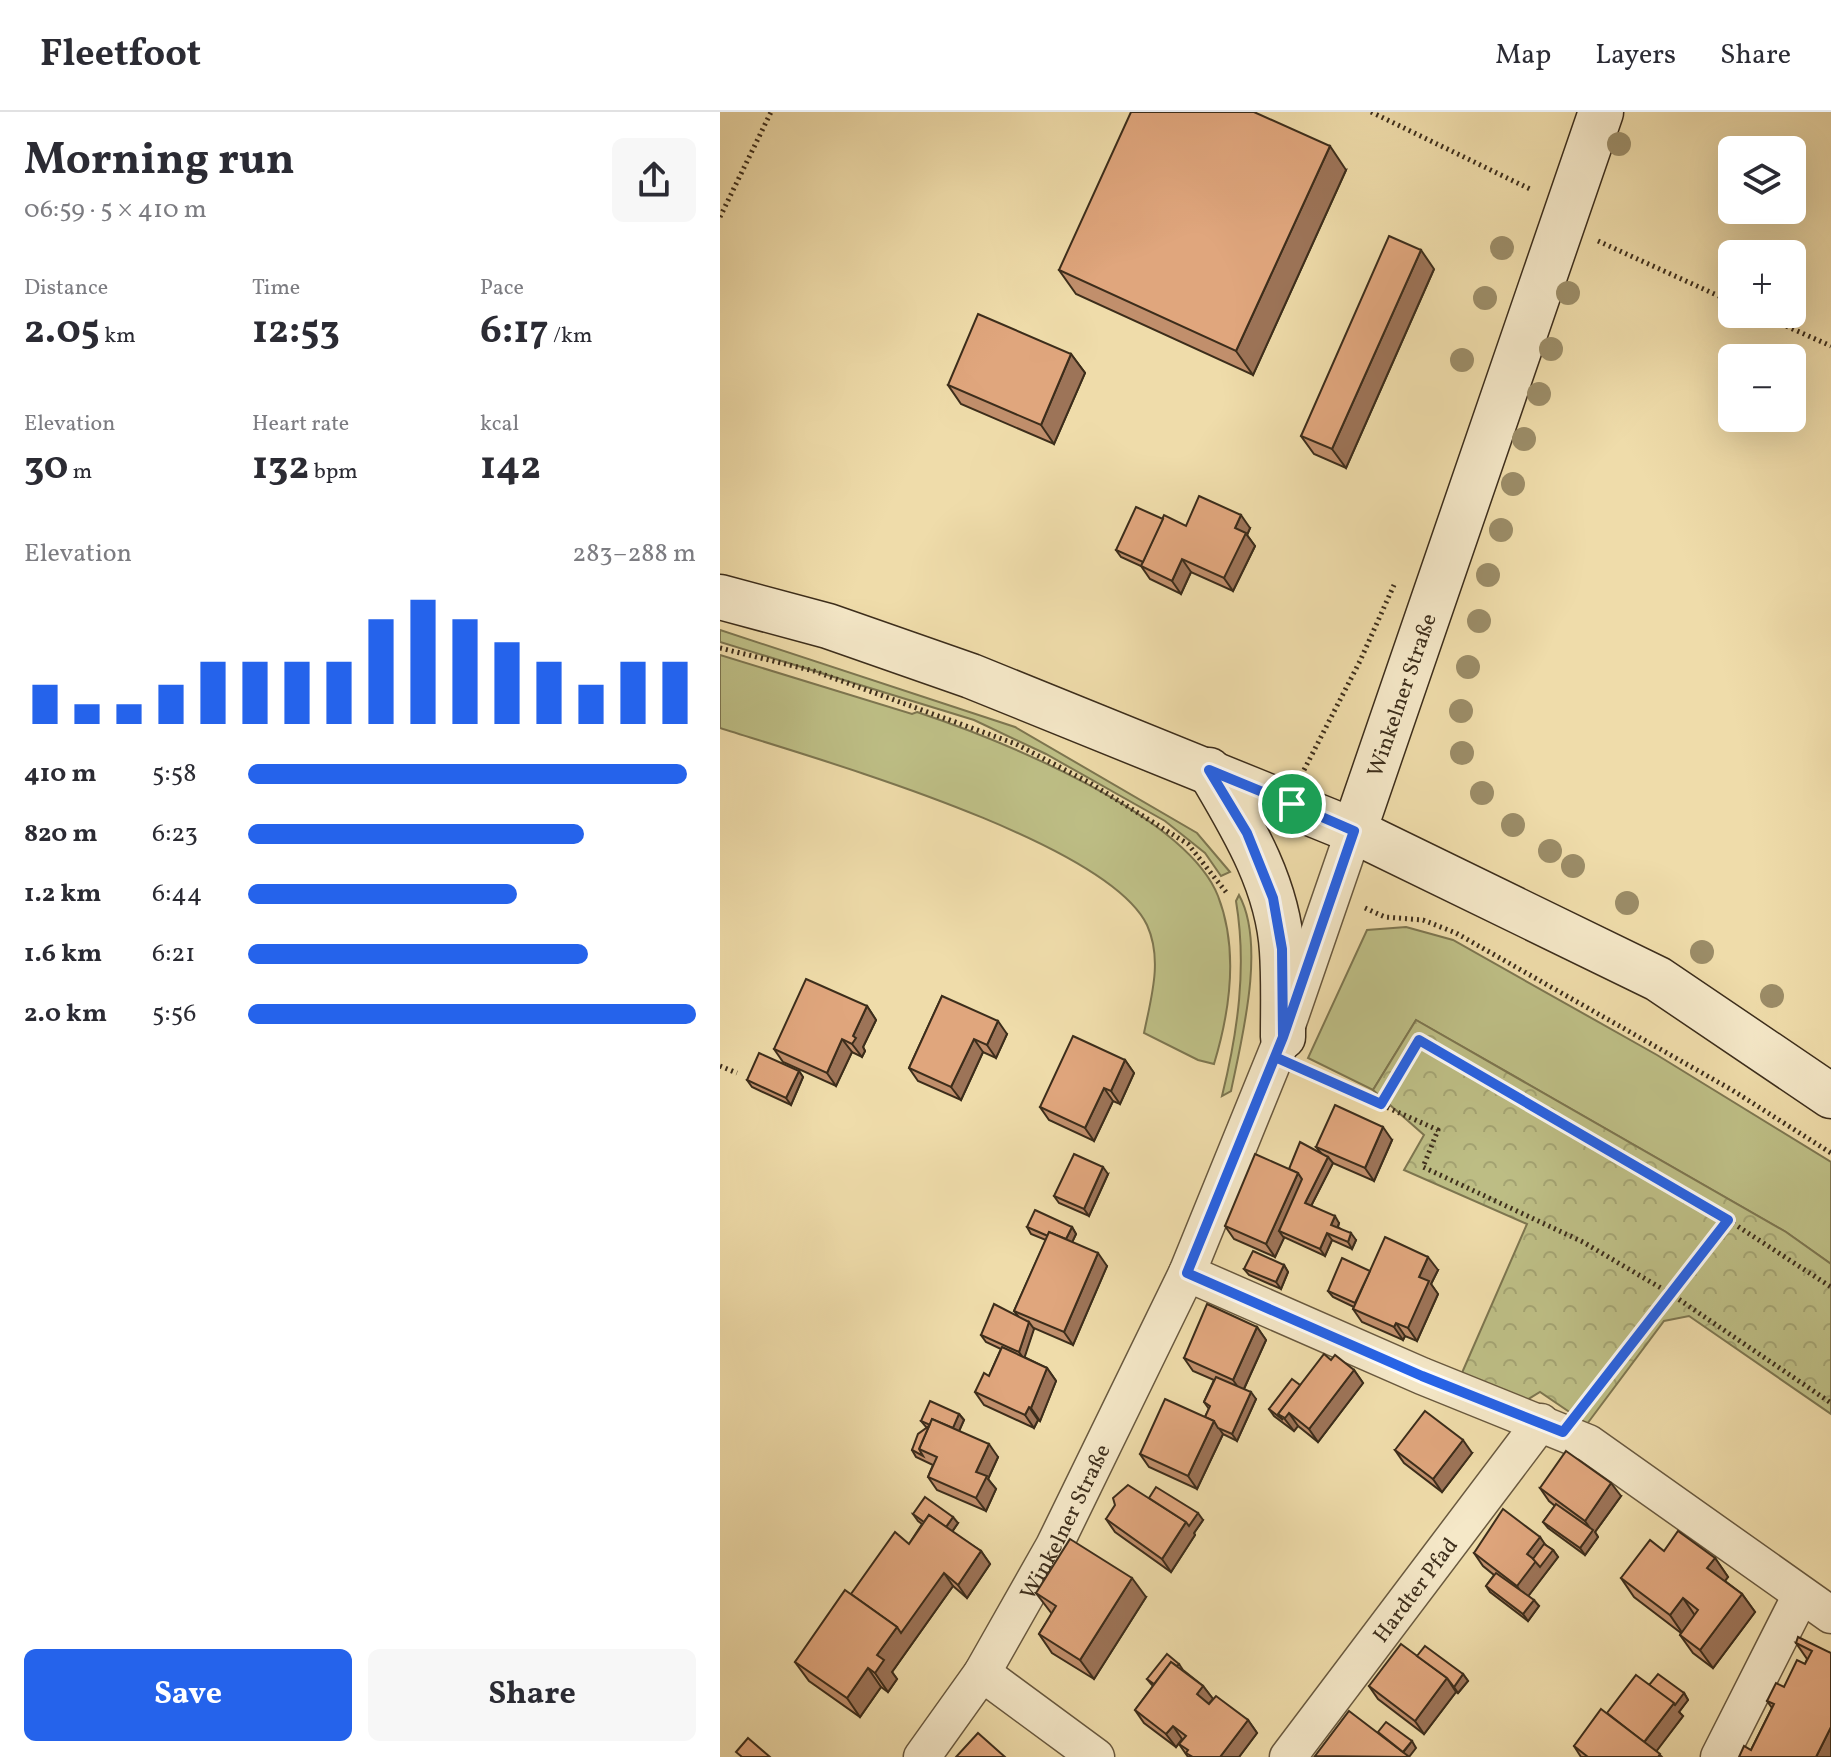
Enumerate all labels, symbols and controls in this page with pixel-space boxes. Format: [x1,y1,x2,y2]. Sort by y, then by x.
text: Fleetfoot [40,29,201,82]
text: Map [1495,36,1551,75]
text: Layers [1595,36,1676,75]
text: Share [1720,36,1791,75]
text: Morning run [24,131,295,192]
map controls [1718,136,1806,432]
button: layers [1718,136,1806,224]
button: share [612,138,696,222]
text: 06:59 · 5 × 410 m [24,192,207,228]
button: + [1718,240,1806,328]
text: Distance [24,273,108,304]
text: Time [252,273,300,304]
text: Pace [480,273,524,304]
text: 2.05 [24,304,100,360]
text: 12:53 [252,304,340,360]
text: 6:17 [480,304,549,360]
text: km [100,321,136,352]
text: /km [549,321,592,352]
button: − [1718,344,1806,432]
text: Elevation [24,409,115,440]
text: Heart rate [252,409,349,440]
text: kcal [480,409,519,440]
text: 30 [24,440,68,496]
text: 132 [252,440,309,496]
text: 142 [480,440,541,496]
text: m [68,457,92,488]
text: bpm [309,457,358,488]
text: Elevation [24,536,132,572]
text: 283–288 m [572,536,696,572]
street label: Winkelner Straße [1361,610,1446,781]
text: 410 m [24,756,97,792]
text: 5:58 [152,756,196,792]
pin [1258,770,1326,838]
icon: arrive [1270,782,1314,826]
text: 820 m [24,816,98,852]
text: 6:23 [152,816,198,852]
text: 1.2 km [24,876,101,912]
text: 6:44 [152,876,202,912]
text: 1.6 km [24,936,102,972]
text: 6:21 [152,936,195,972]
text: 2.0 km [24,996,107,1032]
text: 5:56 [152,996,196,1032]
street label: Winkelner Straße [1014,1439,1119,1606]
street label: Hardter Pfad [1367,1532,1466,1650]
button: Save [24,1649,352,1741]
button: Share [368,1649,696,1741]

